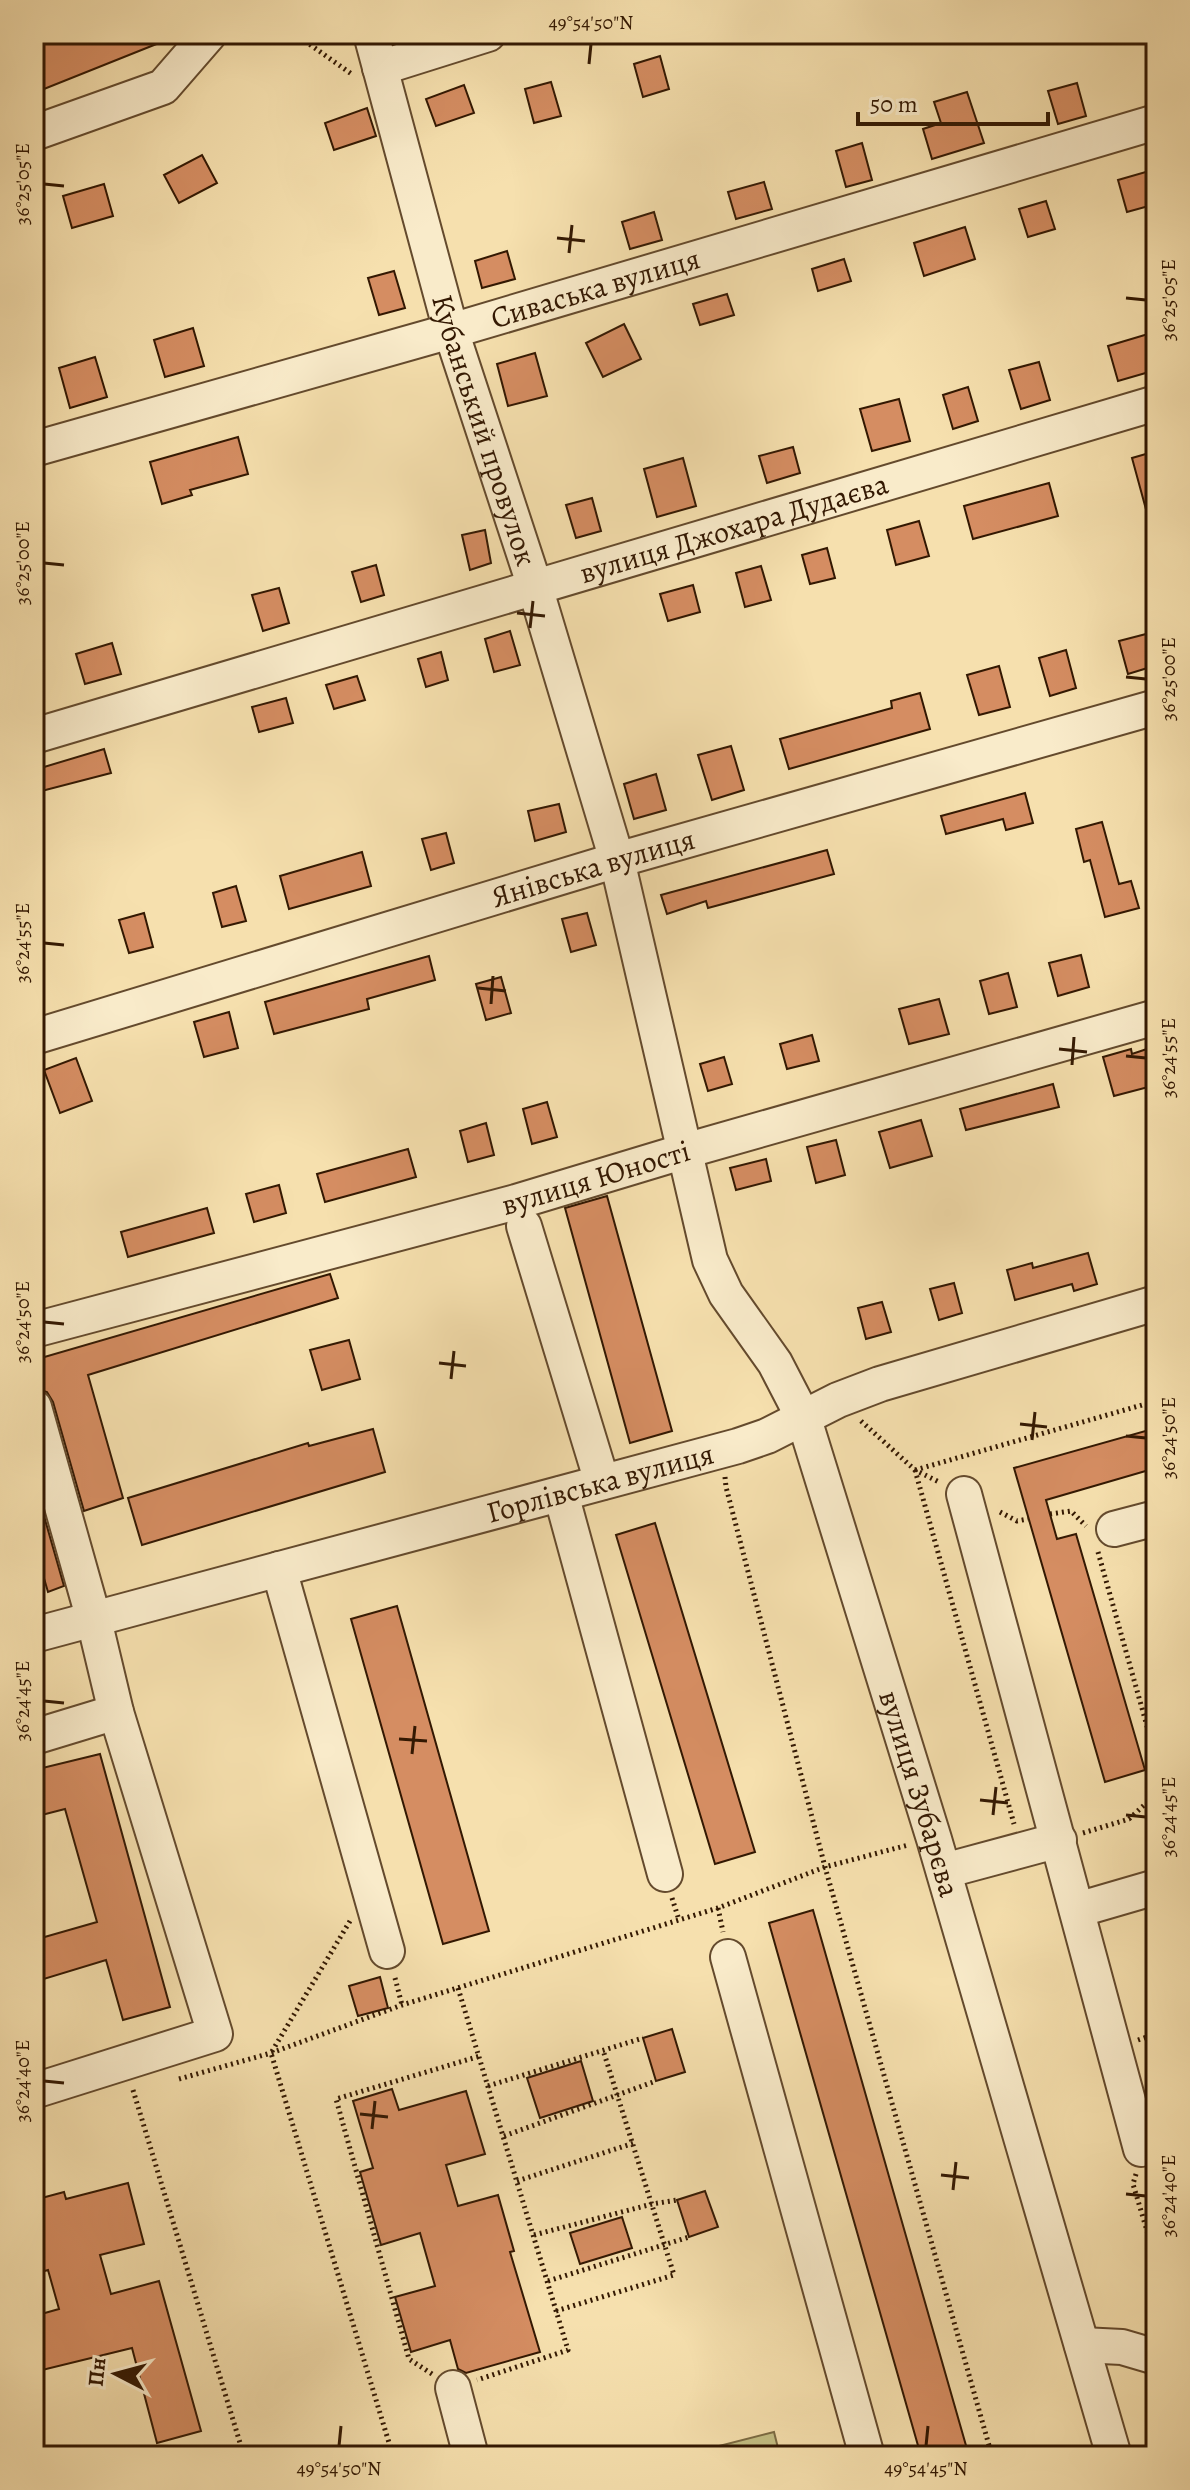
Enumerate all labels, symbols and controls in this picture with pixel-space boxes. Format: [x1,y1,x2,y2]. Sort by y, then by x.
text: 49°54'50"N [549,9,633,36]
scale bar [858,76,1048,126]
text: 50 m [870,88,918,120]
text: 36°25'05"E [9,143,36,225]
street label: Сиваська вулиця [486,238,705,338]
text: 36°25'05"E [1155,259,1182,341]
street label: Кубанський провулок [422,290,547,571]
street label: вулиця Джохара Дудаєва [575,464,893,593]
text: 36°25'00"E [9,521,36,605]
text: 36°25'00"E [1155,637,1182,721]
street label: Янівська вулиця [486,819,700,917]
text: 36°24'55"E [9,903,36,983]
text: 36°24'55"E [1155,1018,1182,1098]
street label: вулиця Юності [497,1131,695,1225]
text: 36°24'50"E [9,1281,36,1363]
text: 36°24'50"E [1155,1397,1182,1479]
street label: Горлівська вулиця [482,1433,718,1533]
text: 36°24'45"E [9,1660,36,1742]
street label: вулиця Зубарєва [869,1685,970,1902]
text: 36°24'45"E [1155,1776,1182,1858]
text: 36°24'40"E [9,2039,36,2123]
text: 36°24'40"E [1155,2154,1182,2238]
north arrow [76,2334,156,2414]
text: Пн [81,2356,114,2388]
text: 49°54'50"N [297,2455,381,2482]
text: 49°54'45"N [884,2455,968,2482]

